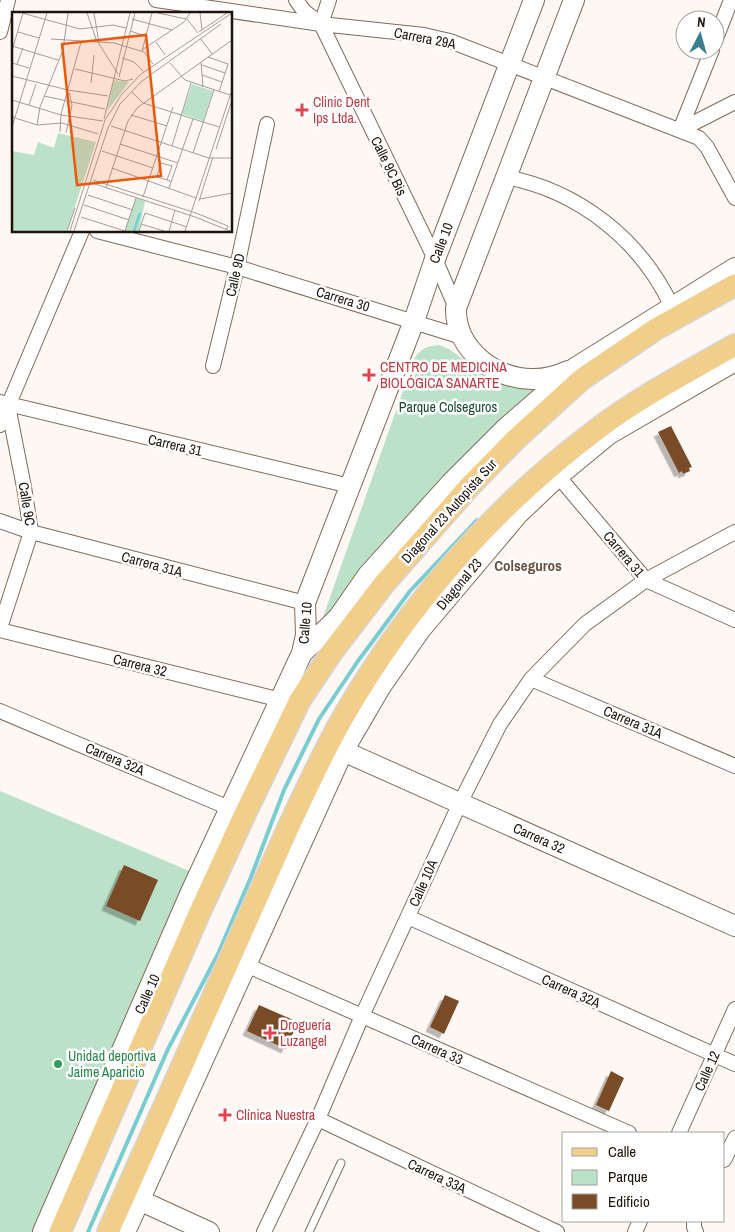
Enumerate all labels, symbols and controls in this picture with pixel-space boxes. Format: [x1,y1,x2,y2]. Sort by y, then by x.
north arrow [675,10,725,60]
inset map [12,12,232,232]
text: N [696,13,706,31]
street label: Carrera 29A [393,23,458,53]
place label: Clinic Dent Ips Ltda. [313,93,370,127]
marker: Clinic Dent Ips Ltda. [295,103,309,117]
street label: Calle 9C Bis [367,133,411,199]
street label: Calle 10 [425,220,457,266]
street label: Calle 9D [221,252,249,298]
street label: Carrera 30 [314,282,372,316]
place label: CENTRO DE MEDICINA BIOLÓGICA SANARTE [380,358,507,392]
marker: CENTRO DE MEDICINA BIOLÓGICA SANARTE [362,368,376,382]
park label: Parque Colseguros [399,398,497,416]
street label: Carrera 31 [146,430,204,460]
street label: Diagonal 23 Autopista Sur [397,455,501,567]
street label: Calle 9C [15,481,39,527]
street label: Carrera 31 [599,527,649,581]
street label: Carrera 31A [119,547,185,581]
street label: Diagonal 23 [432,554,486,614]
district label: Colseguros [494,555,562,576]
street label: Calle 10 [294,601,316,645]
street label: Carrera 32 [111,650,169,680]
street label: Carrera 31A [601,701,666,743]
street label: Carrera 32A [83,738,148,780]
street label: Carrera 32 [510,819,568,857]
street label: Calle 10A [405,856,441,909]
street label: Carrera 32A [539,970,604,1012]
street label: Calle 10 [130,971,164,1017]
place label: Droguería Luzangel [280,1016,332,1050]
marker: Droguería Luzangel [264,1027,276,1039]
street label: Carrera 33 [408,1030,466,1068]
place label: Unidad deportiva Jaime Aparicio [68,1047,157,1081]
street label: Calle 12 [690,1048,724,1094]
marker: Unidad deportiva Jaime Aparicio [52,1058,64,1070]
place label: Clínica Nuestra [236,1106,316,1124]
marker: Clínica Nuestra [218,1108,232,1122]
legend [562,1132,725,1222]
text: Calle [608,1141,636,1162]
street label: Carrera 33A [405,1155,469,1198]
text: Parque [608,1166,648,1187]
text: Edificio [608,1191,650,1212]

